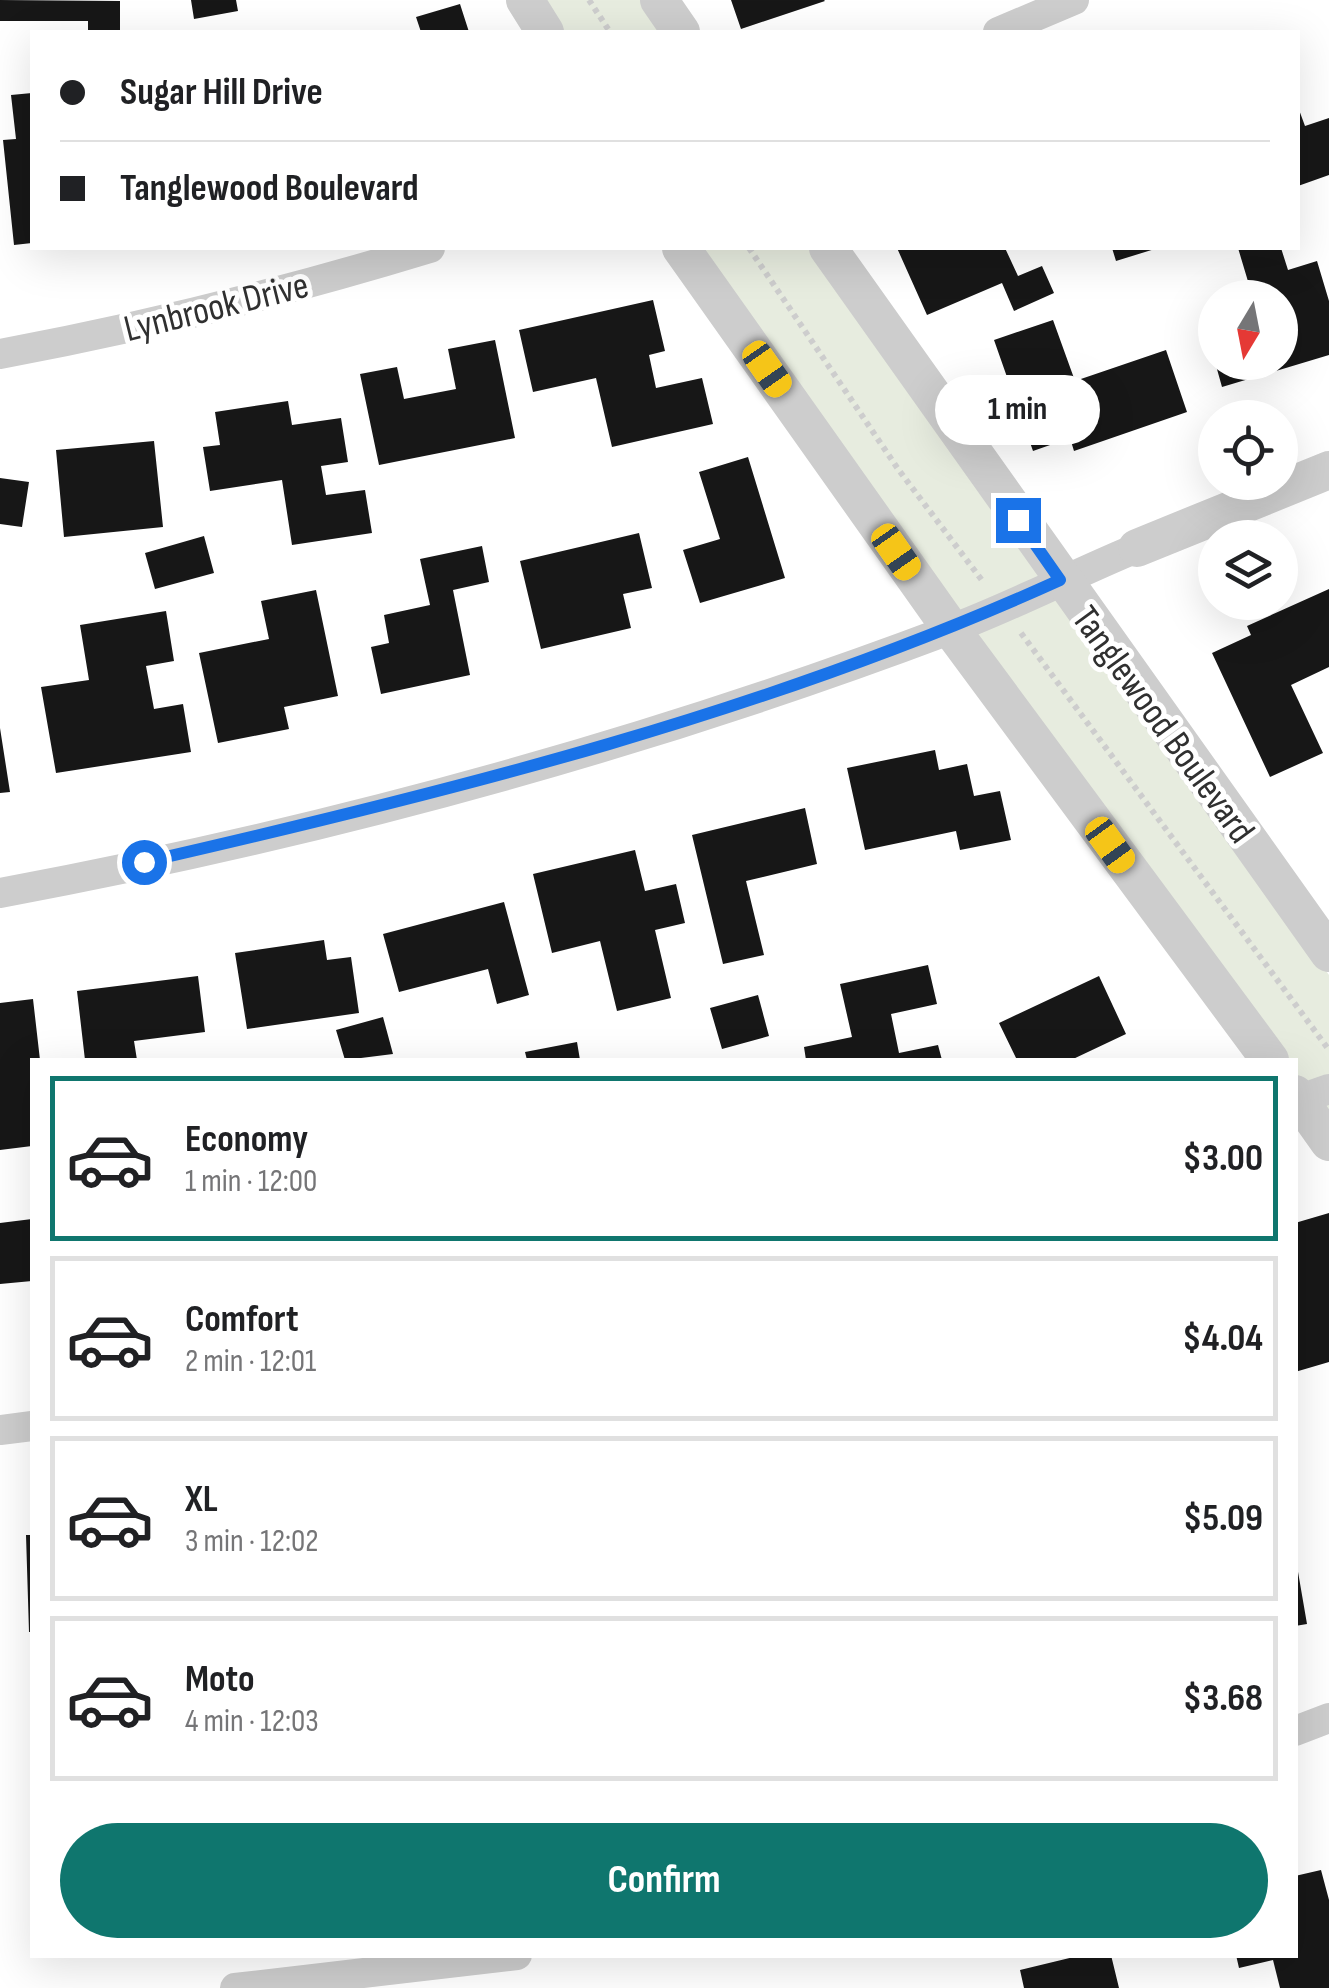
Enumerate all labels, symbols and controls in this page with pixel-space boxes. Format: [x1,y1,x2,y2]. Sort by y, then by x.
text: Sugar Hill Drive [120,70,323,115]
text: Tanglewood Boulevard [120,166,419,211]
street label: Lynbrook Drive [119,263,313,352]
north arrow [1198,280,1298,380]
map controls [1198,280,1298,620]
car [738,336,796,402]
callout: 1 min [936,375,1100,445]
text: 1 min [988,390,1047,429]
button: locate [1198,400,1298,500]
route end [996,498,1041,543]
car [867,519,925,585]
button: layers [1198,520,1298,620]
street label: Tanglewood Boulevard [1062,598,1264,852]
car [1080,812,1140,878]
route start [122,840,167,885]
icon: car [65,1114,155,1204]
text: Economy [185,1117,308,1162]
text: $3.00 [1183,1136,1263,1181]
text: 1 min · 12:00 [185,1162,317,1201]
icon: car [65,1294,155,1384]
text: Comfort [185,1297,299,1342]
text: $4.04 [1182,1316,1263,1361]
text: 2 min · 12:01 [185,1342,316,1381]
icon: car [65,1474,155,1564]
text: XL [185,1477,218,1522]
text: $5.09 [1183,1496,1263,1541]
text: 3 min · 12:02 [185,1522,318,1561]
icon: car [65,1654,155,1744]
text: Moto [185,1657,255,1702]
text: $3.68 [1183,1676,1263,1721]
text: 4 min · 12:03 [185,1702,319,1741]
button: Confirm [60,1823,1268,1938]

